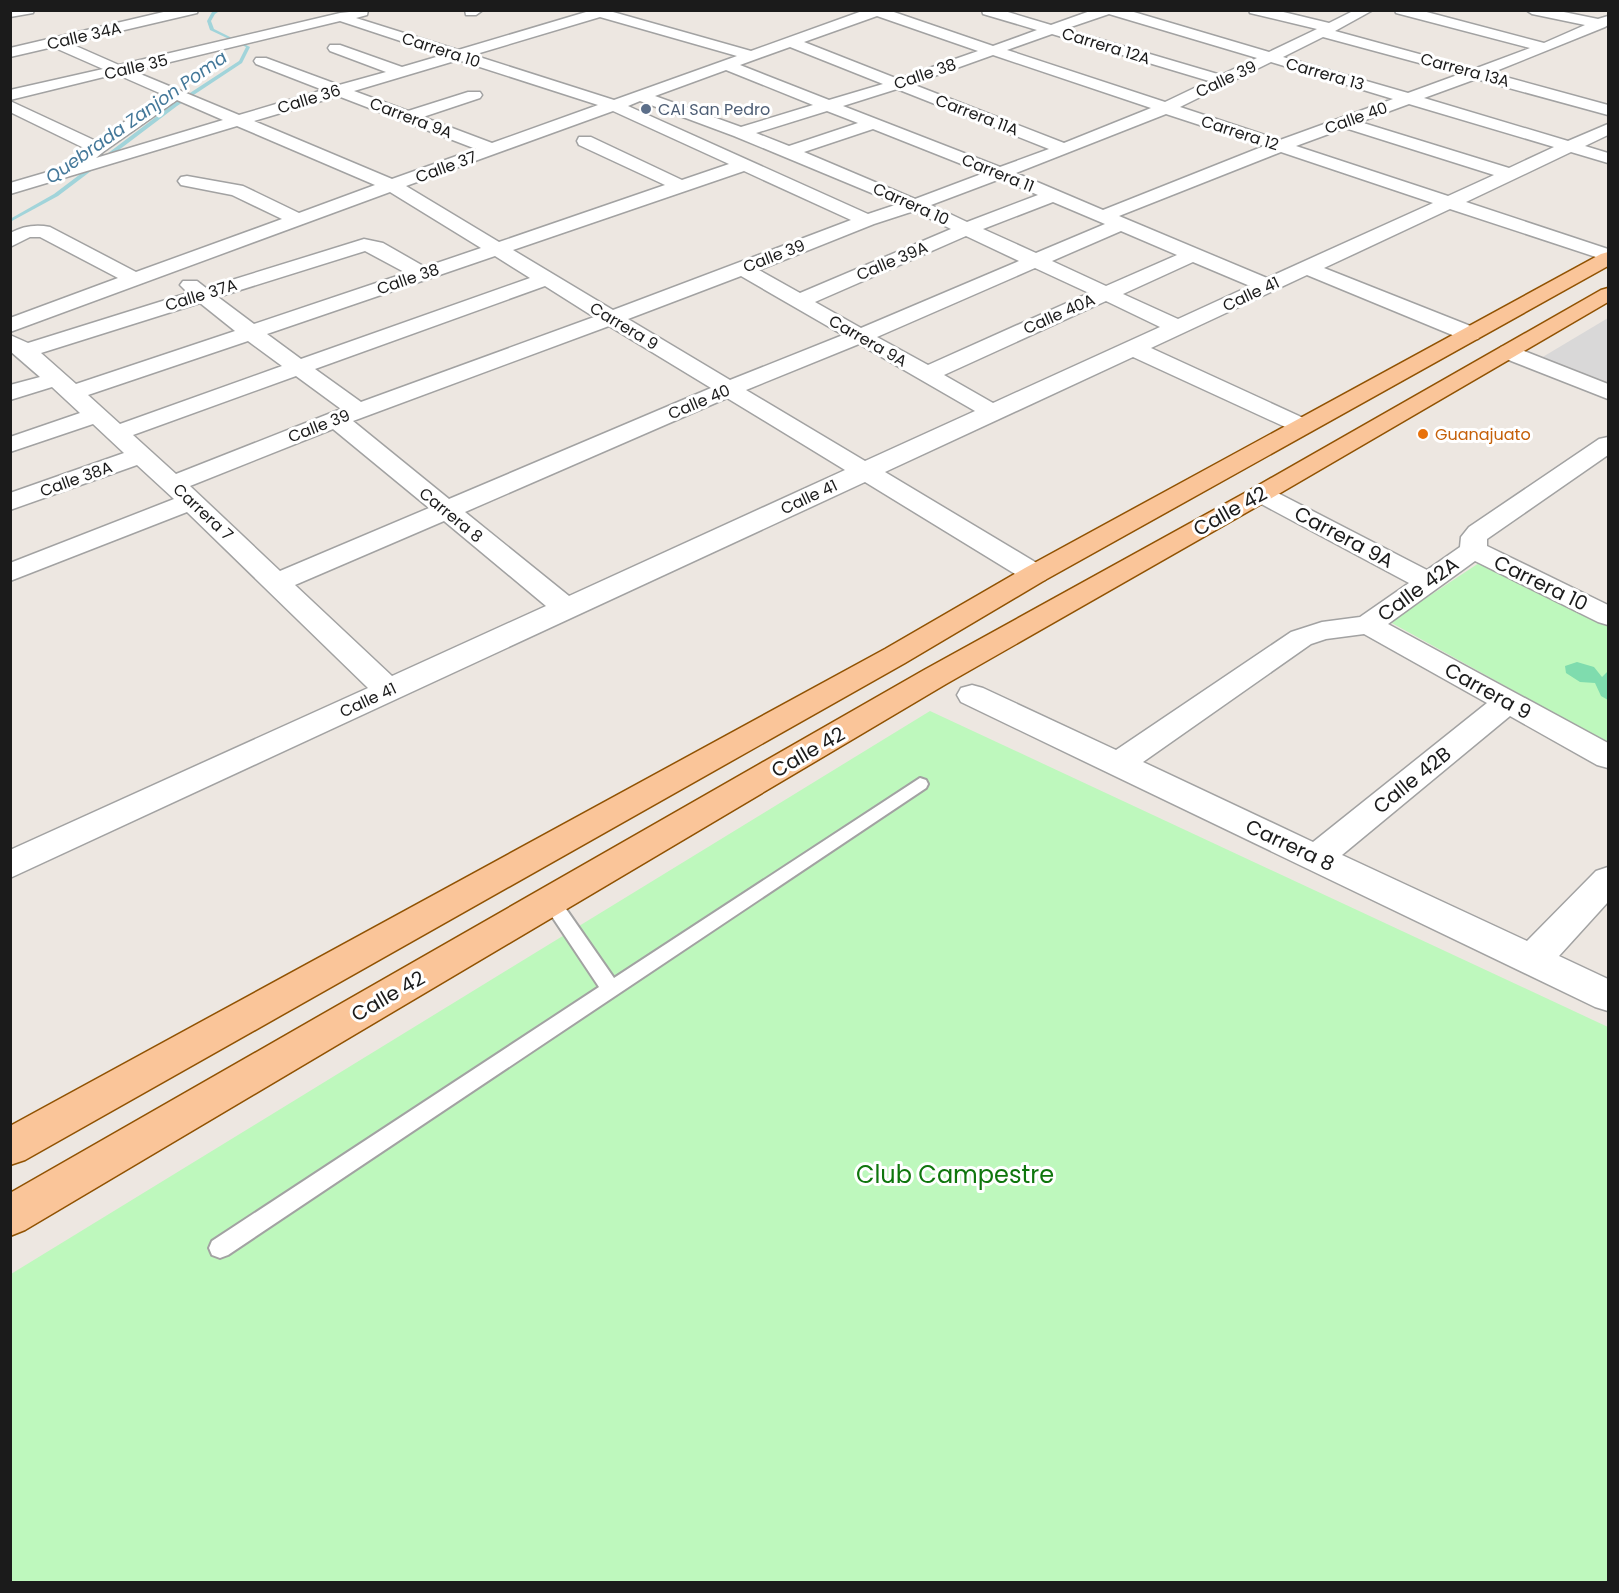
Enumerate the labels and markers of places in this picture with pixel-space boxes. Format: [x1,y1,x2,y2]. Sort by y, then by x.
place label: CAI San Pedro [658,98,770,121]
marker: CAI San Pedro [639,102,653,116]
place label: Guanajuato [1435,423,1531,446]
marker: Guanajuato [1416,427,1430,441]

